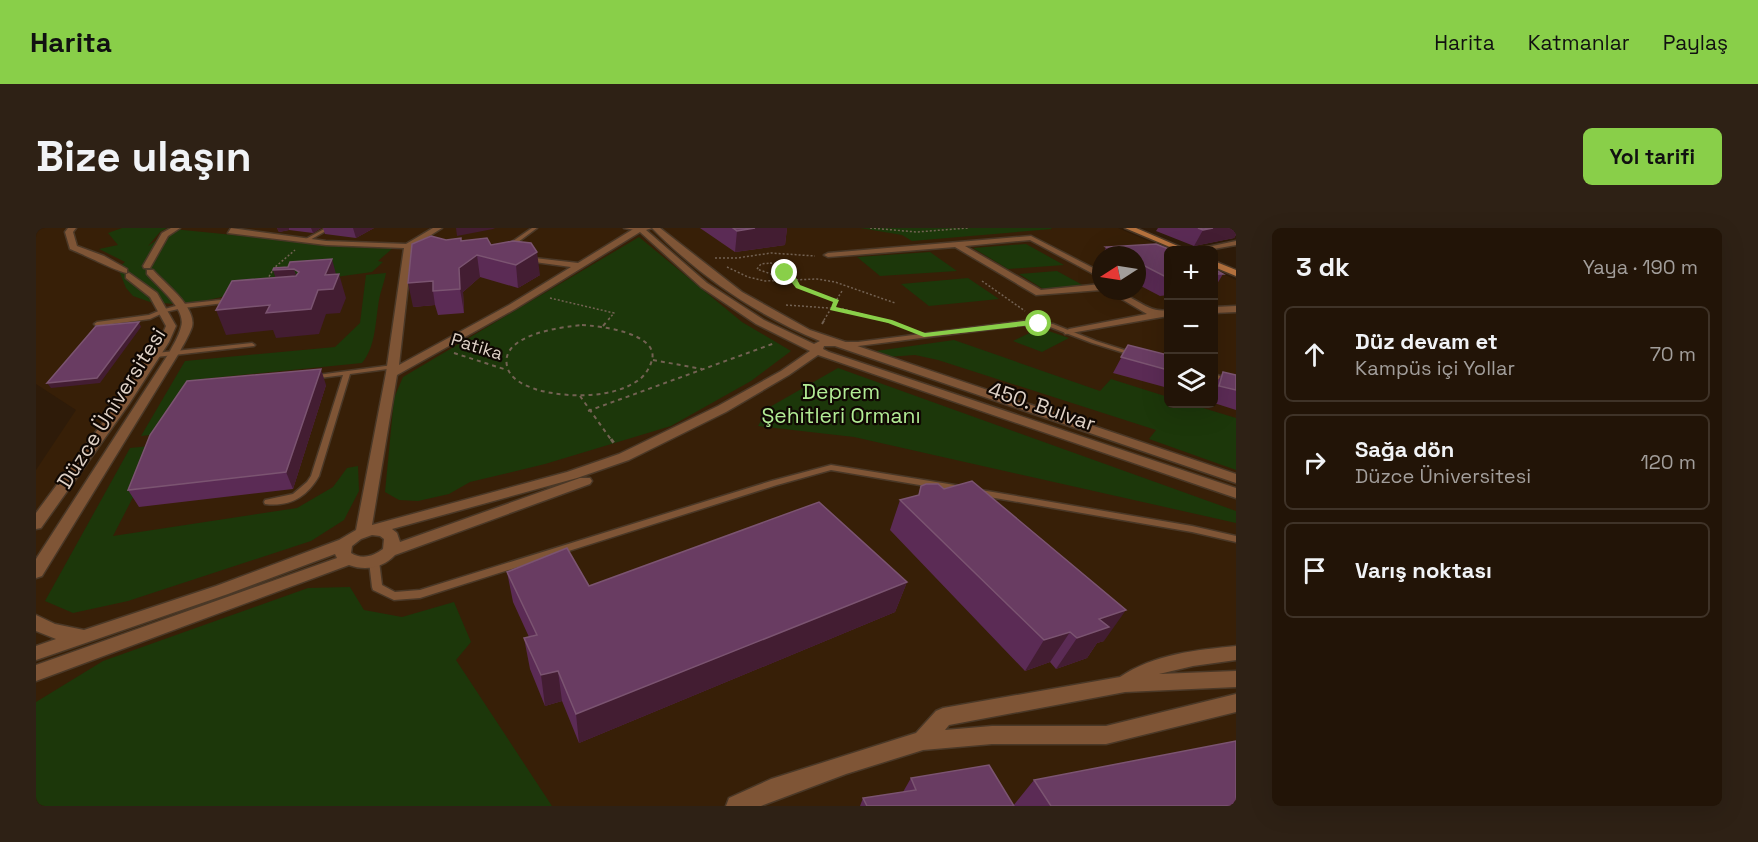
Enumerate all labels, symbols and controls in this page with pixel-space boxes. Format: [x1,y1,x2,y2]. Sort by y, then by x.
text: Harita [30,24,112,60]
text: Harita [1434,29,1495,56]
text: Katmanlar [1528,29,1630,56]
text: Paylaş [1663,29,1728,56]
button: Yol tarifi [1583,128,1722,185]
text: Bize ulaşın [36,130,252,183]
north arrow [1092,246,1146,300]
map controls [1164,246,1218,408]
button: + [1164,246,1218,300]
text: 3 dk [1296,250,1350,284]
text: Yaya · 190 m [1583,254,1698,280]
route end [771,259,797,285]
button: − [1164,300,1218,354]
route start [1025,310,1051,336]
street label: Düzce Üniversitesi [51,322,171,494]
street label: Patika [448,327,506,365]
text: Düz devam et [1355,327,1498,355]
icon: ahead [1298,338,1331,371]
text: 70 m [1650,341,1696,367]
button: layers [1164,354,1218,408]
text: Kampüs içi Yollar [1355,355,1515,381]
street label: 450. Bulvar [985,375,1099,437]
park label: Deprem Şehitleri Ormanı [761,378,921,429]
text: Sağa dön [1355,435,1454,463]
icon: right [1298,446,1331,479]
text: 120 m [1640,449,1696,475]
text: Düzce Üniversitesi [1355,463,1531,489]
icon: arrive [1298,554,1331,587]
text: Varış noktası [1355,556,1492,584]

